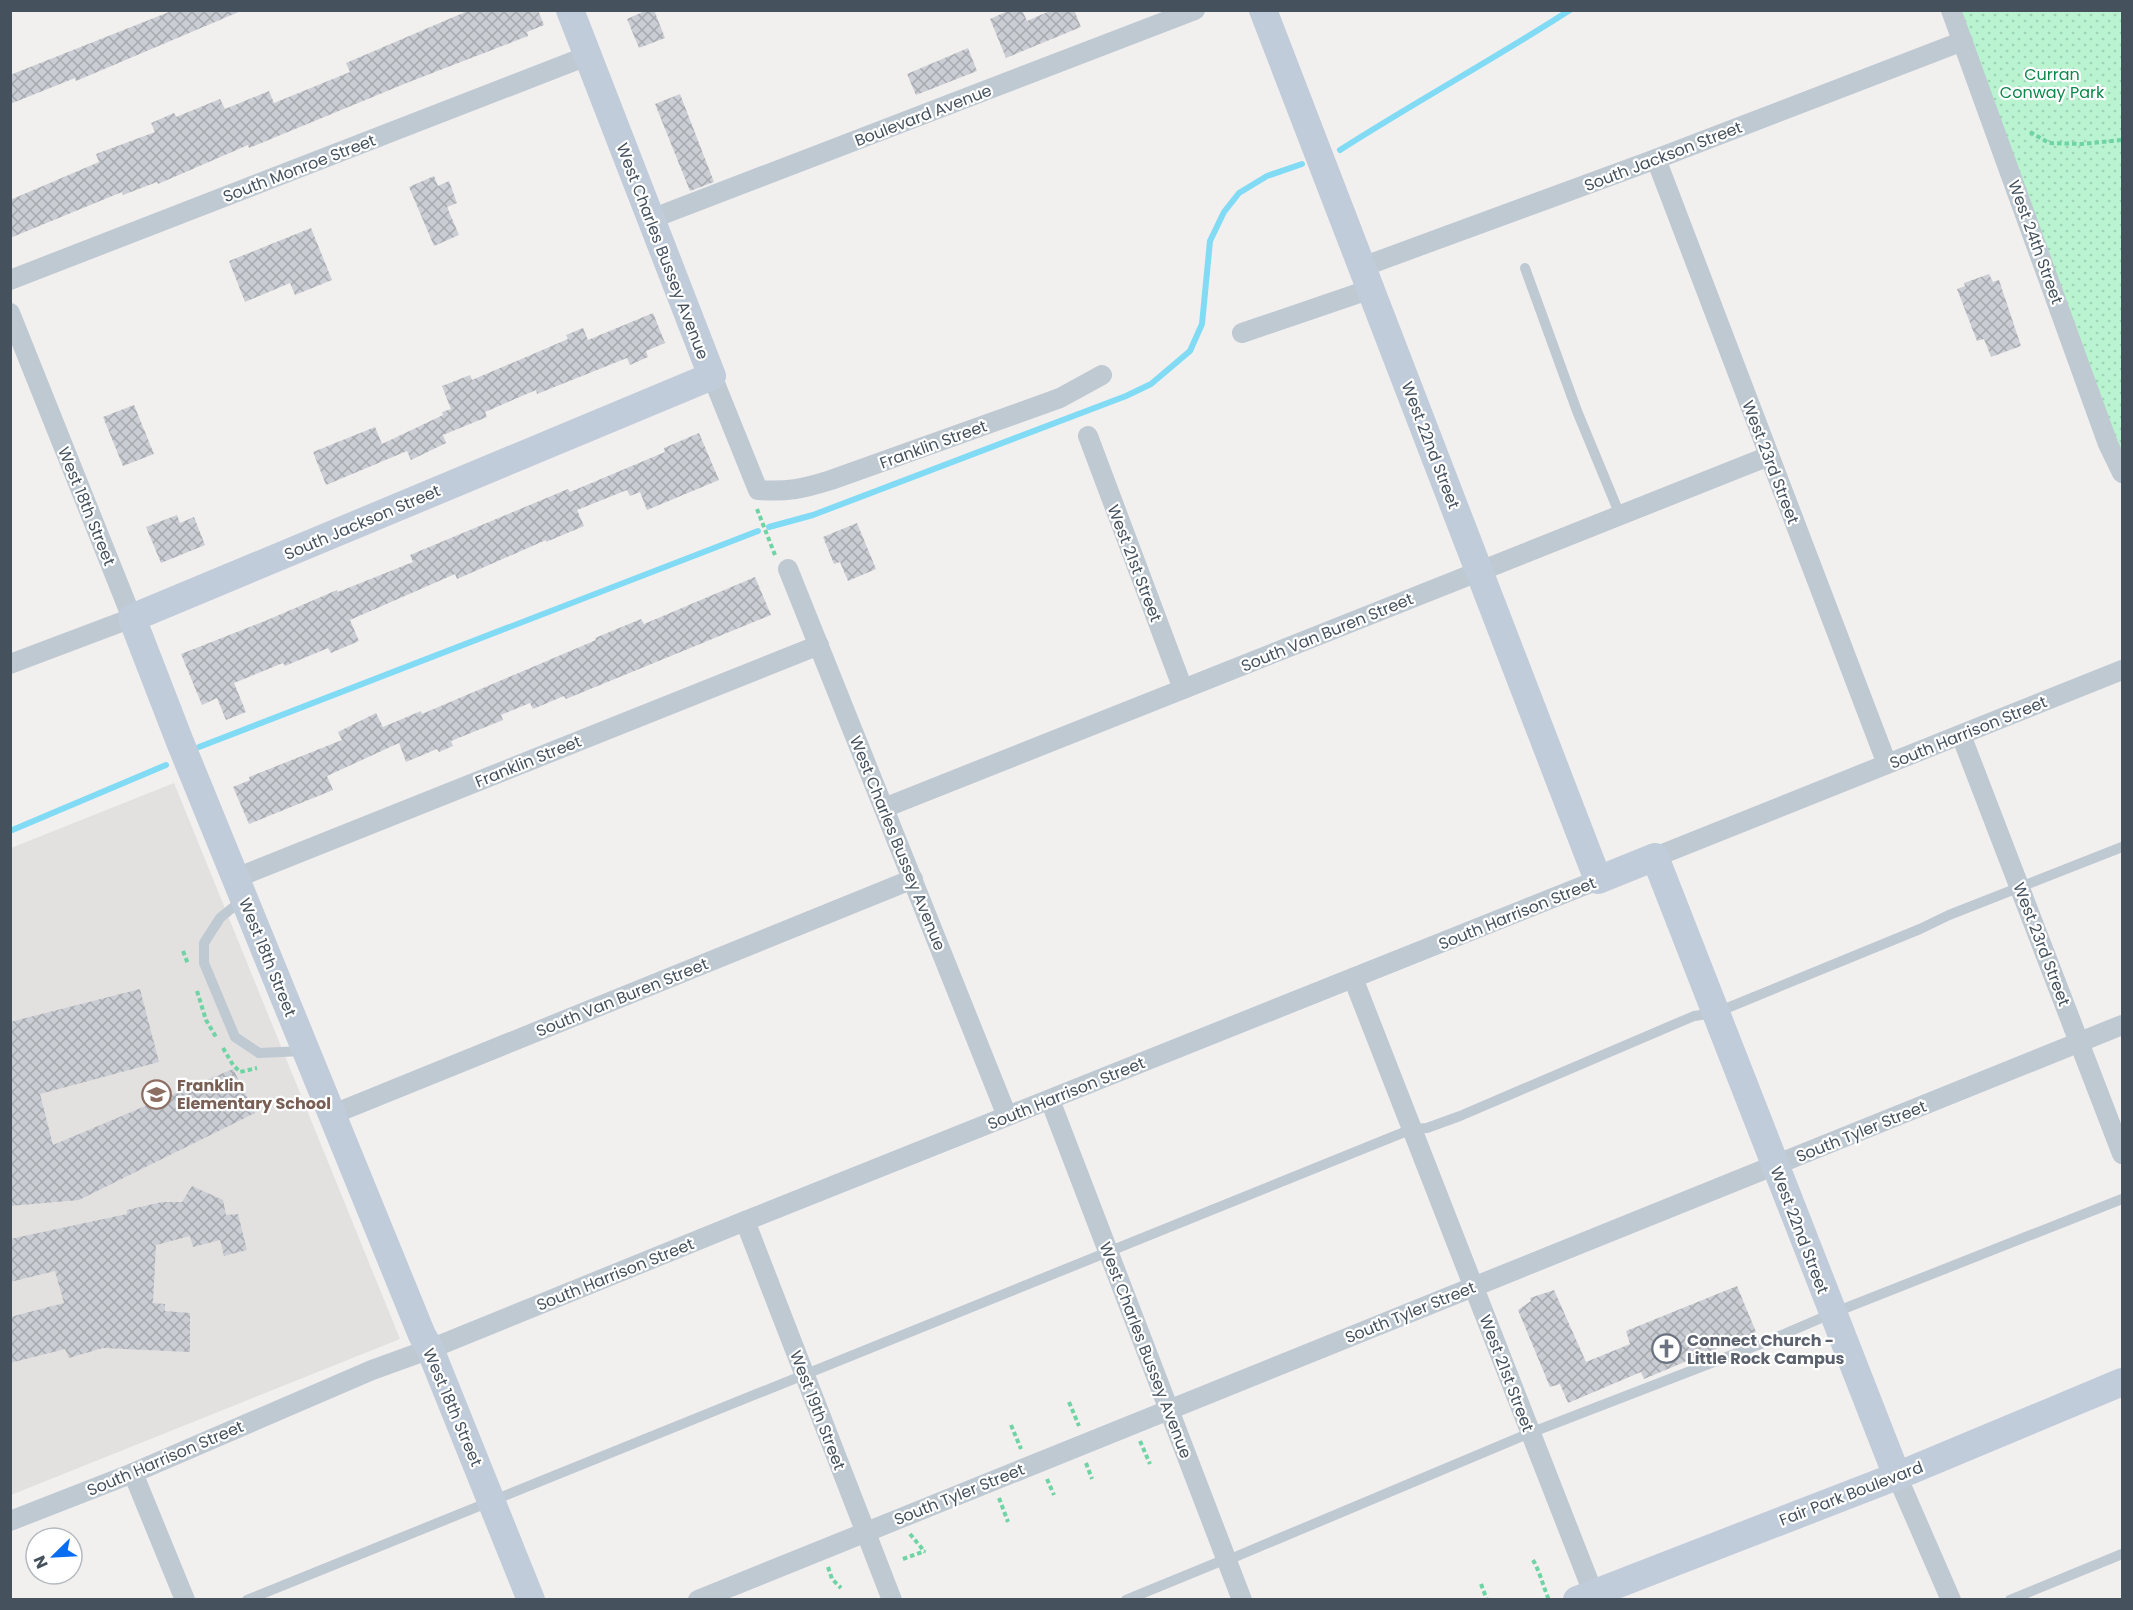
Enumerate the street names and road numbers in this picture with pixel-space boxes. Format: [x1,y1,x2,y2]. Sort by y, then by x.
street label: Boulevard Avenue [851,79,995,152]
street label: South Jackson Street [1581,116,1746,197]
street label: South Monroe Street [220,129,379,208]
street label: West Charles Bussey Avenue [611,140,714,363]
street label: West 24th Street [2002,177,2069,308]
street label: West 22nd Street [1396,378,1465,512]
street label: West 23rd Street [1736,397,1805,527]
street label: Franklin Street [876,414,990,475]
street label: West 18th Street [52,443,121,569]
street label: South Jackson Street [281,479,444,566]
street label: West 21st Street [1102,501,1167,625]
street label: South Van Buren Street [1238,587,1417,678]
street label: South Harrison Street [1886,690,2051,775]
street label: Franklin Street [472,730,585,793]
street label: West Charles Bussey Avenue [844,732,951,954]
street label: South Harrison Street [1435,871,1600,956]
street label: West 23rd Street [2007,879,2076,1009]
street label: West 18th Street [233,894,302,1020]
street label: South Van Buren Street [533,952,712,1043]
street label: South Harrison Street [984,1051,1149,1136]
street label: South Tyler Street [1793,1095,1930,1168]
street label: West 22nd Street [1765,1163,1834,1297]
street label: South Harrison Street [533,1232,698,1317]
street label: West Charles Bussey Avenue [1094,1239,1197,1462]
street label: South Tyler Street [1342,1276,1479,1349]
street label: West 21st Street [1474,1311,1539,1435]
street label: West 18th Street [417,1345,488,1470]
street label: West 19th Street [784,1347,851,1473]
street label: South Harrison Street [83,1415,247,1502]
street label: Fair Park Boulevard [1776,1455,1926,1532]
street label: South Tyler Street [891,1458,1028,1531]

